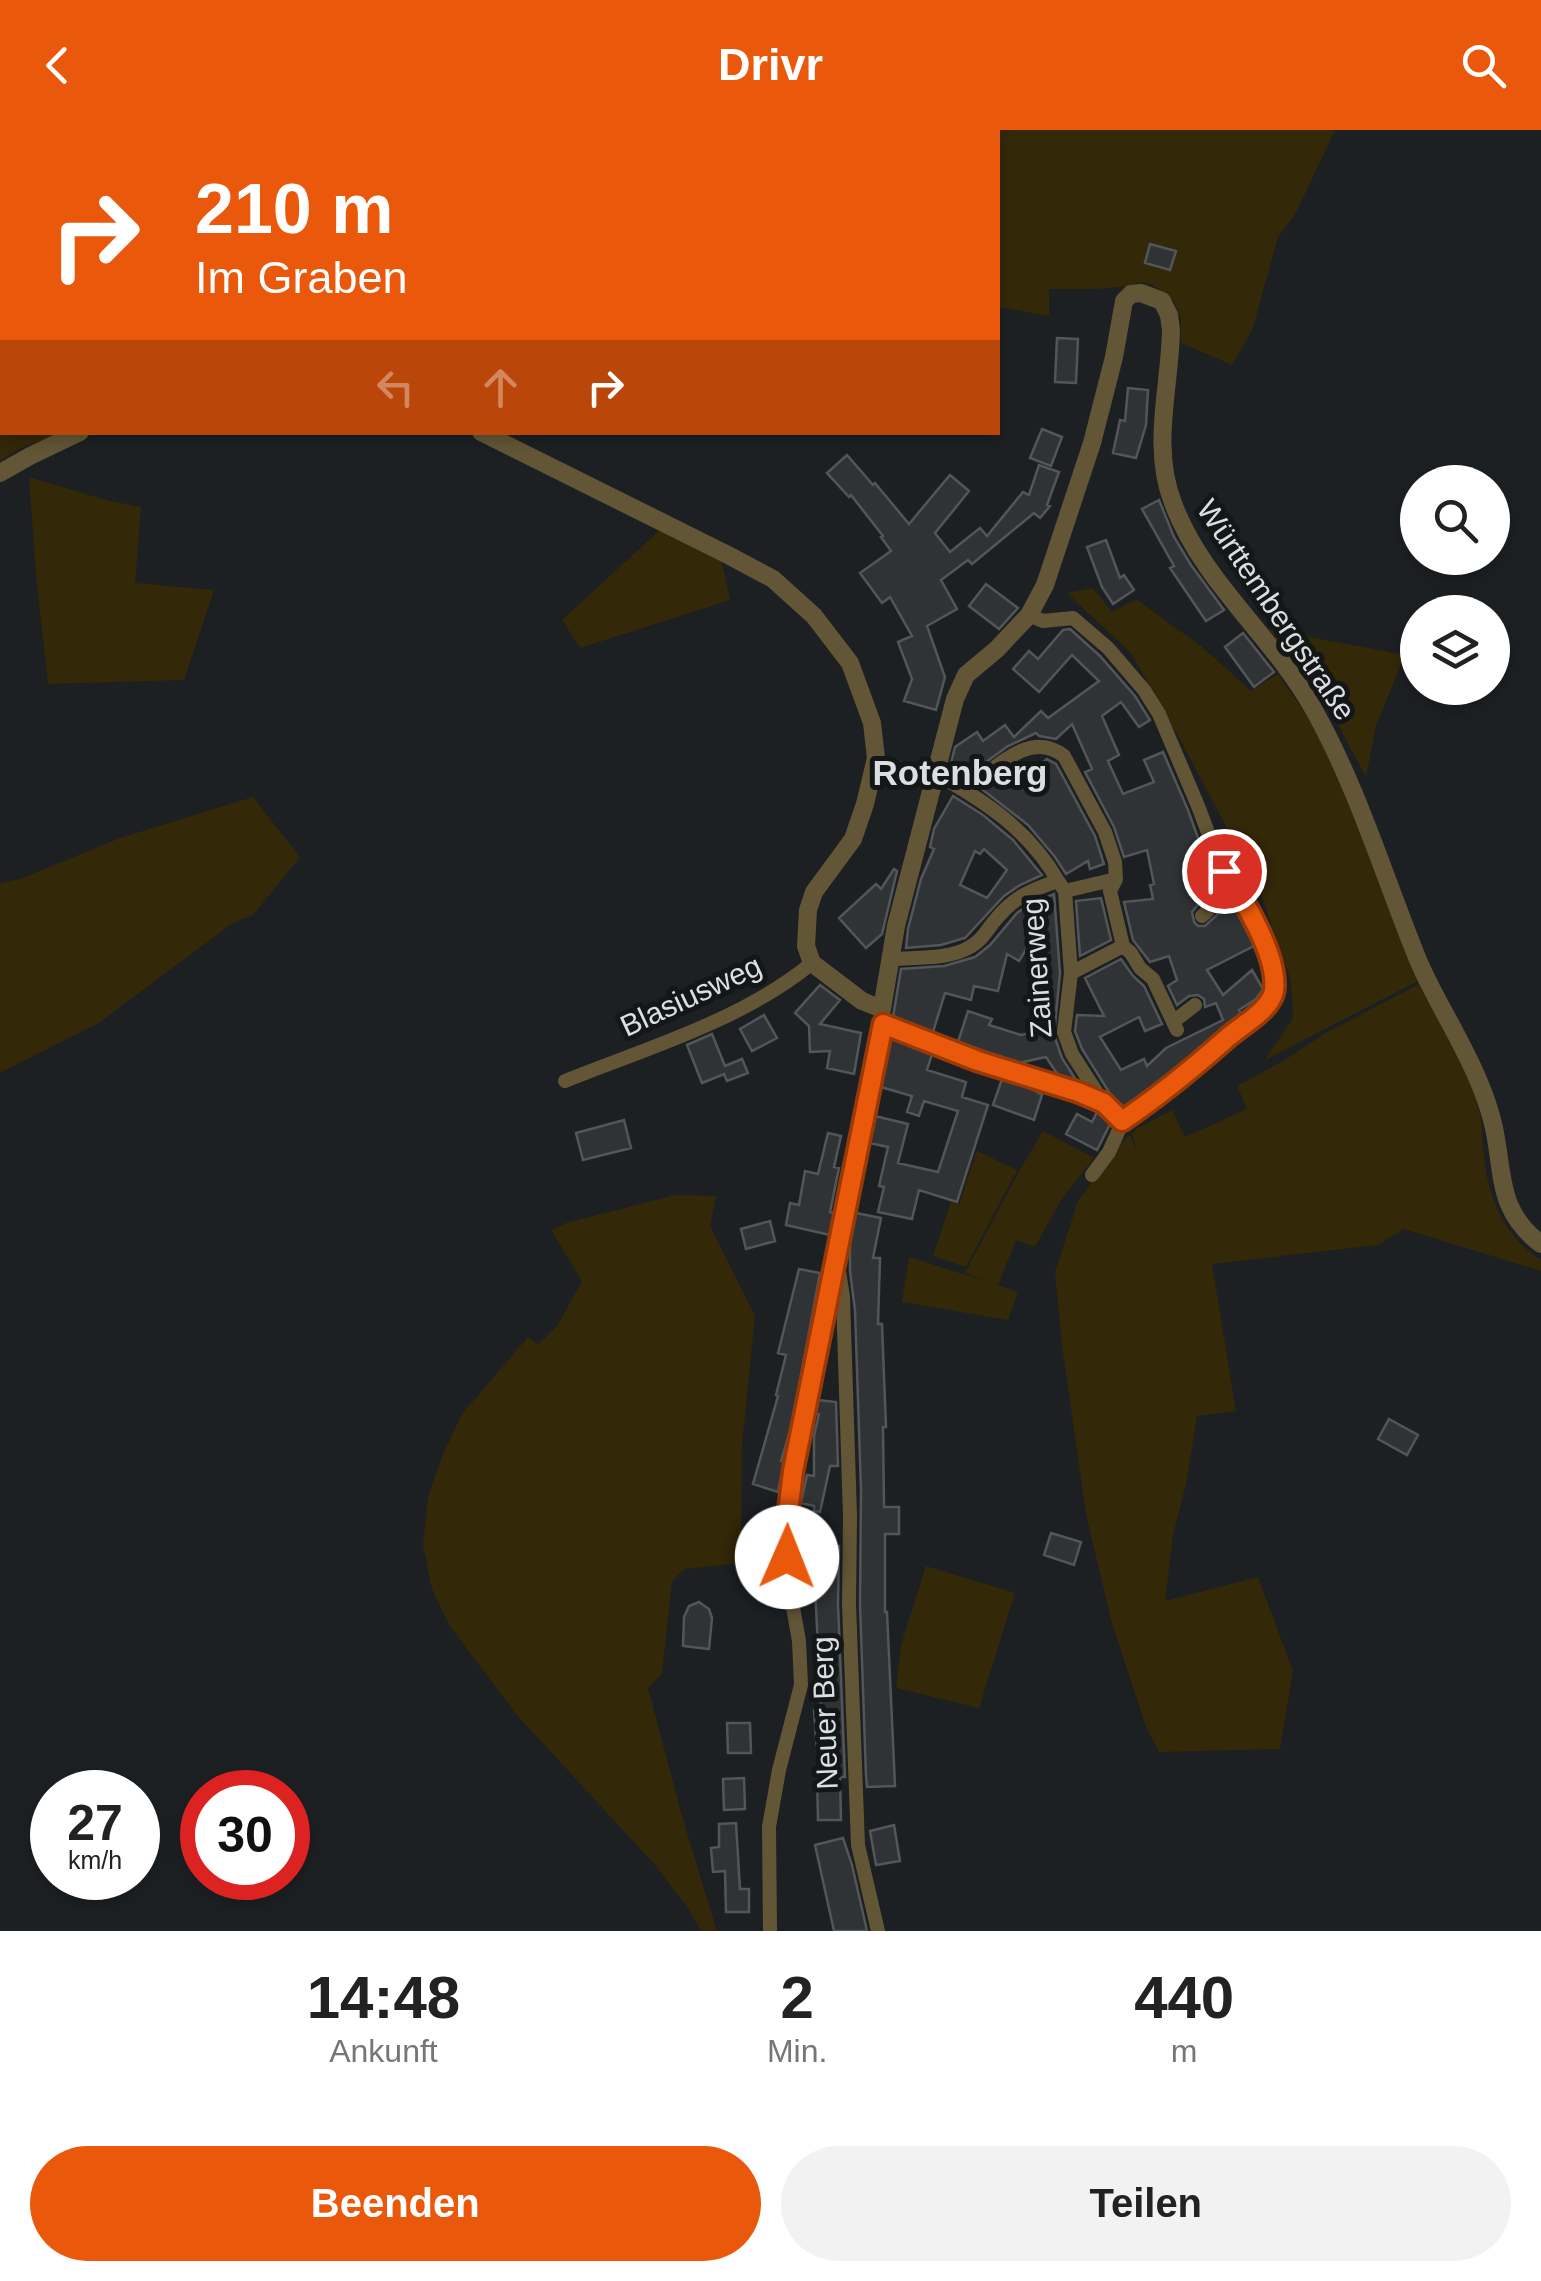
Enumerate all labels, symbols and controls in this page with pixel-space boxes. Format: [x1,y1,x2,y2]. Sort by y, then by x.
icon: back [30,38,85,93]
icon: search [1456,38,1511,93]
text: Drivr [718,39,823,90]
icon: right [30,170,160,300]
text: 210 m [195,170,393,248]
text: Im Graben [195,252,408,303]
icon: left [368,360,423,415]
icon: ahead [473,360,528,415]
icon: right [578,360,633,415]
map controls [1400,465,1510,705]
button: search [1400,465,1510,575]
street label: Württembergstraße [1190,493,1362,726]
button: layers [1400,595,1510,705]
district label: Rotenberg [873,753,1048,792]
pin [1182,829,1267,914]
icon: arrive [1197,844,1252,899]
street label: Zainerweg [1015,897,1058,1039]
street label: Blasiusweg [615,949,767,1043]
position arrow [735,1505,839,1609]
street label: Neuer Berg [805,1636,844,1790]
speed limit sign: 30 [180,1770,310,1900]
text: 27 [67,1795,123,1851]
text: km/h [68,1846,122,1874]
text: 14:48 [307,1964,460,2031]
text: 2 [780,1964,814,2031]
text: 440 [1134,1964,1234,2031]
text: Ankunft [329,2033,438,2069]
text: Min. [767,2033,827,2069]
text: m [1171,2033,1198,2069]
button: Beenden [30,2146,761,2261]
button: Teilen [781,2146,1511,2261]

